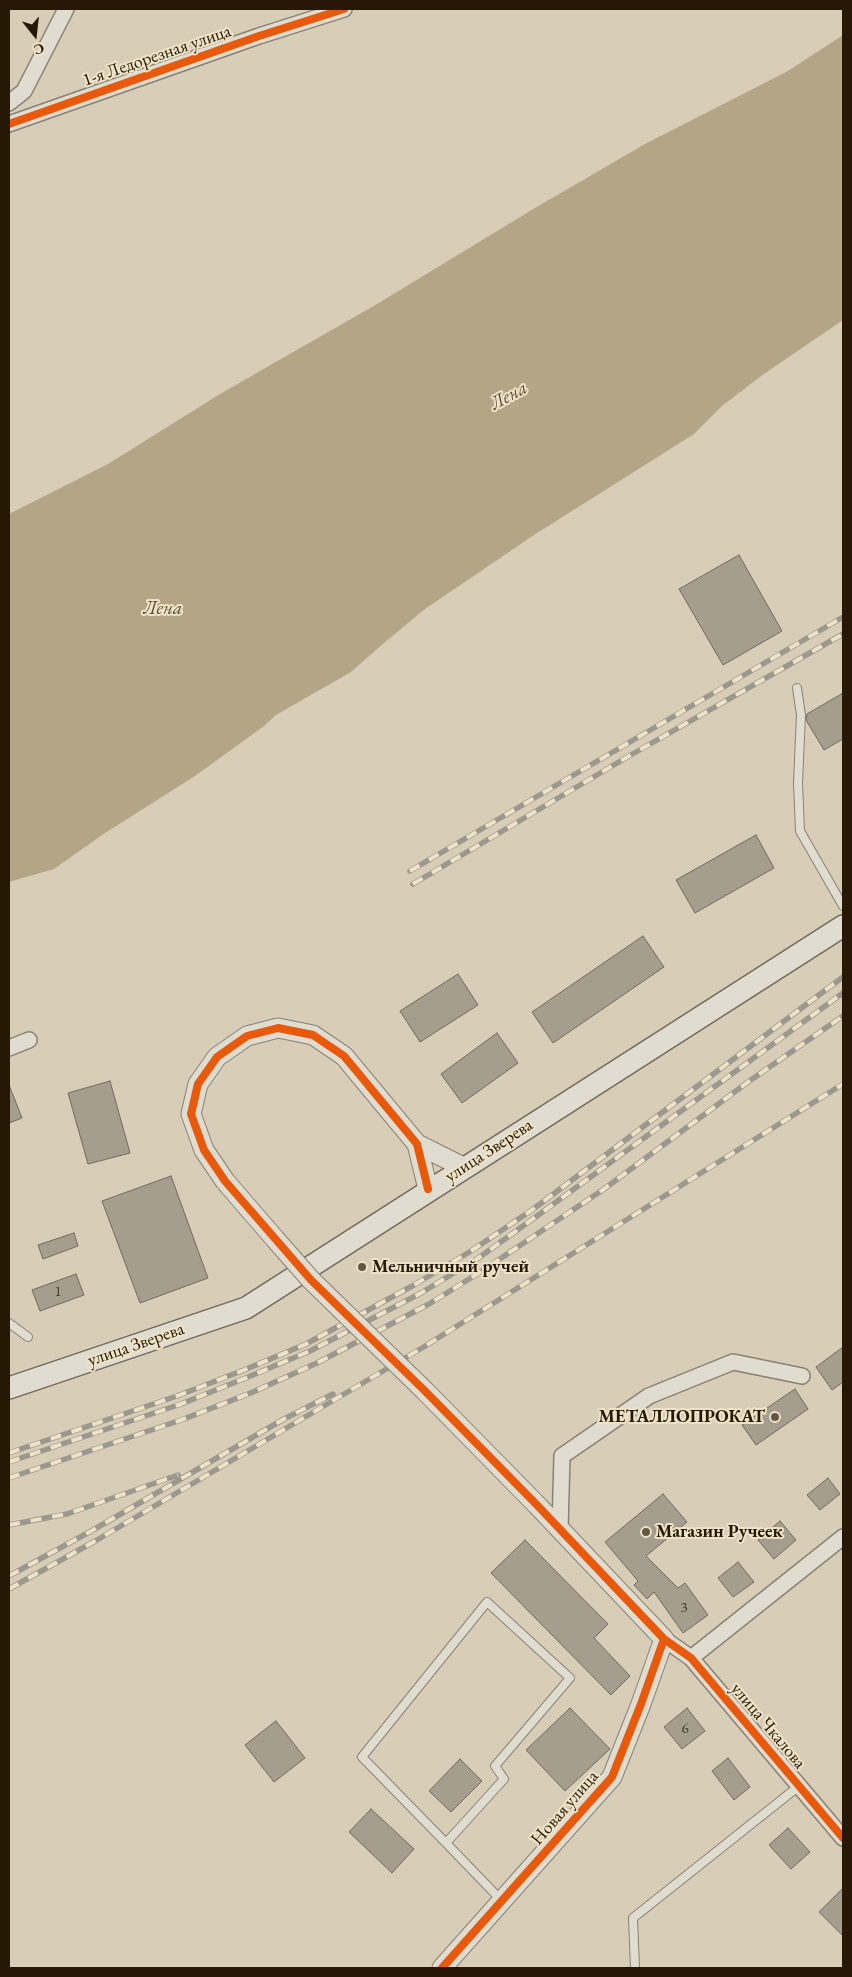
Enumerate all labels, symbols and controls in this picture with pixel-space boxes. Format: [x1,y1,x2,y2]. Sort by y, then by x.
north arrow [10,10,60,60]
street label: 1-я Ледорезная улица [80,20,234,92]
text: С [32,39,46,59]
water label: Лена [487,377,531,415]
water label: Лена [144,598,182,620]
street label: улица Зверева [441,1115,537,1187]
place label: Мельничный ручей [372,1256,529,1278]
marker: Мельничный ручей [356,1261,368,1273]
house number: 1 [54,1283,62,1301]
street label: улица Зверева [85,1318,187,1372]
place label: МЕТАЛЛОПРОКАТ [599,1406,765,1428]
marker: МЕТАЛЛОПРОКАТ [769,1411,781,1423]
place label: Магазин Ручеек [656,1521,783,1543]
marker: Магазин Ручеек [640,1526,652,1538]
house number: 3 [680,1599,688,1617]
street label: улица Чкалова [726,1679,810,1773]
house number: 6 [681,1720,689,1738]
street label: Новая улица [527,1766,603,1850]

